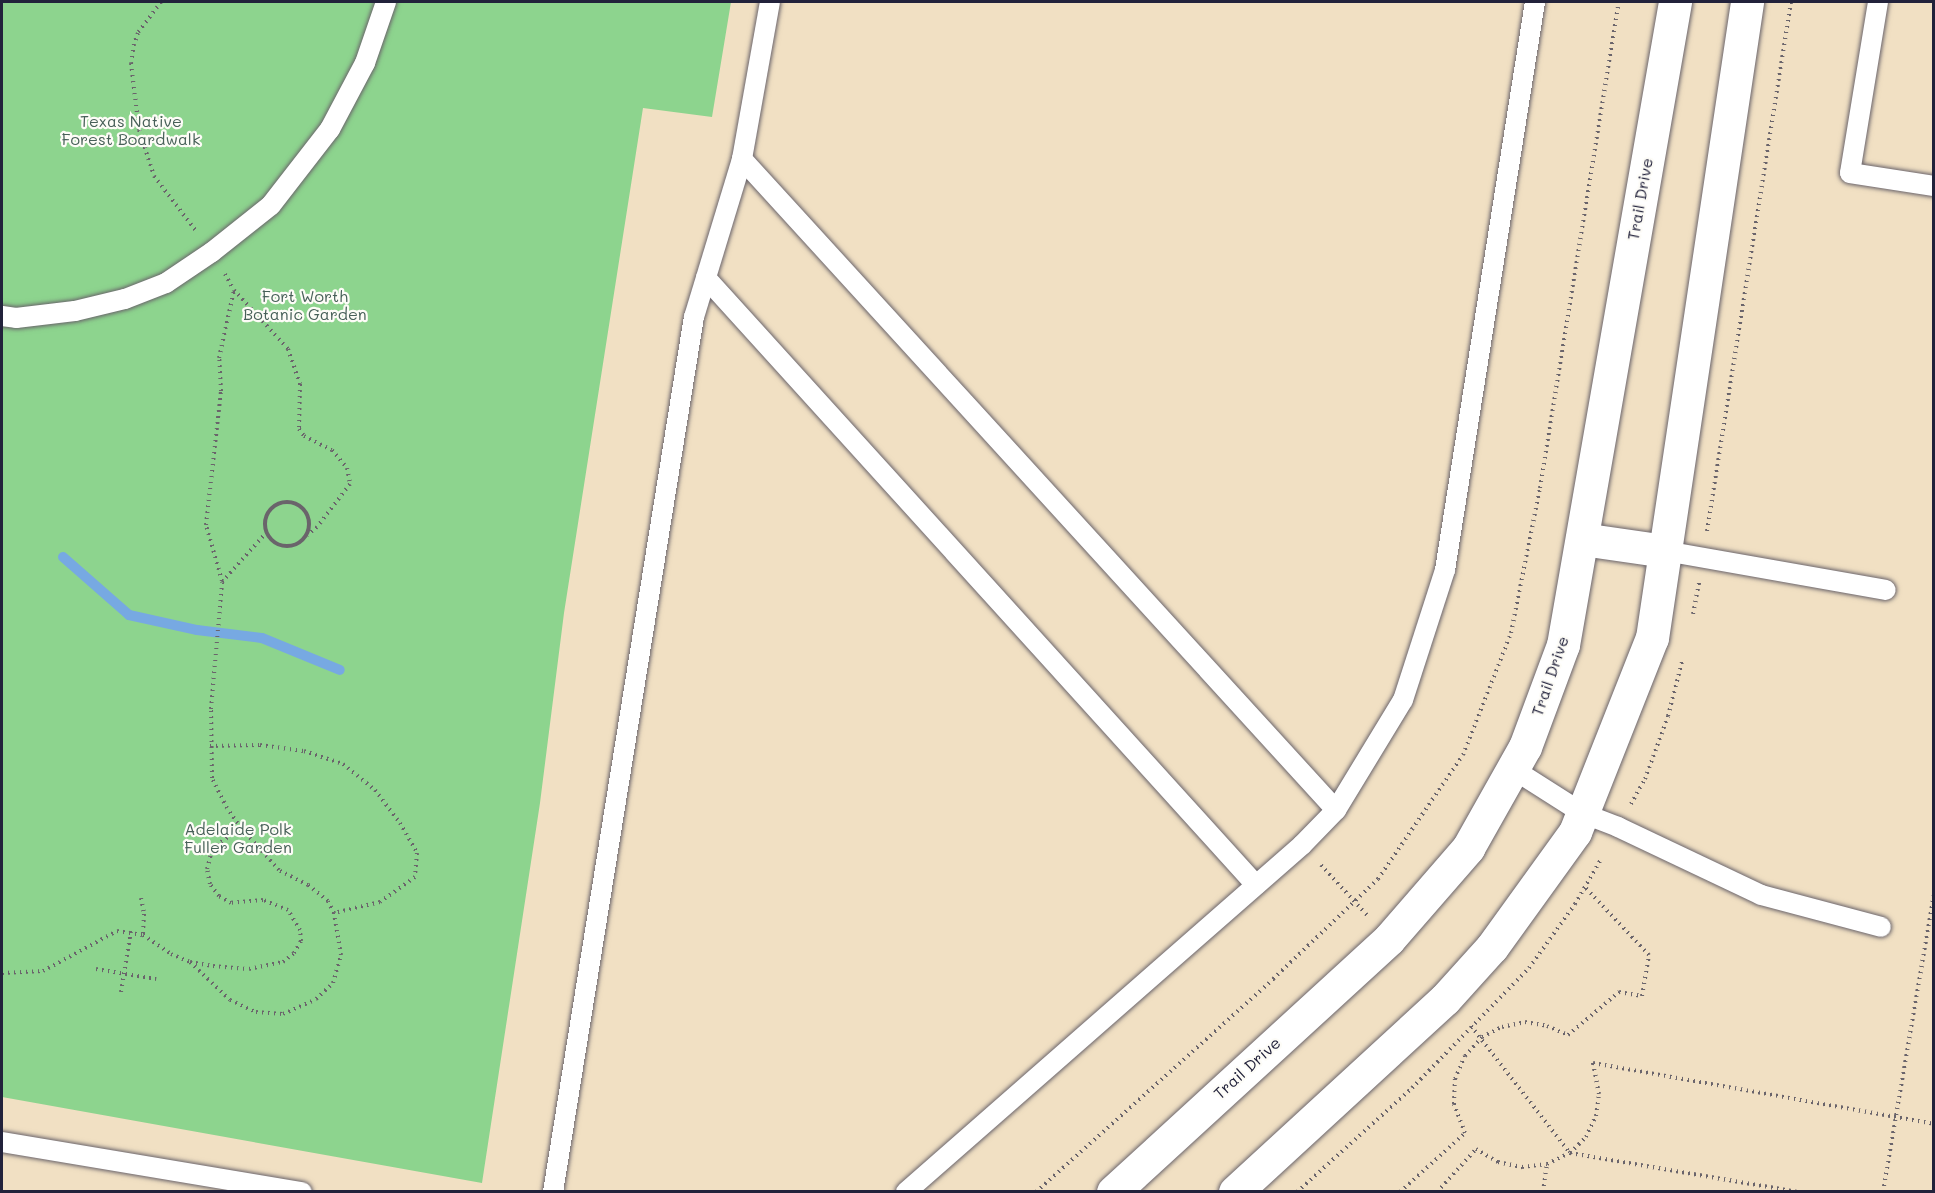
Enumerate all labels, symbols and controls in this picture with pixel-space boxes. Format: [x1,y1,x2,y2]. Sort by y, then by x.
park label: Texas Native Forest Boardwalk [62,111,200,149]
street label: Trail Drive [1623,156,1657,242]
park label: Fort Worth Botanic Garden [243,286,367,324]
street label: Trail Drive [1527,634,1573,718]
park label: Adelaide Polk Fuller Garden [184,819,292,857]
street label: Trail Drive [1210,1033,1284,1103]

